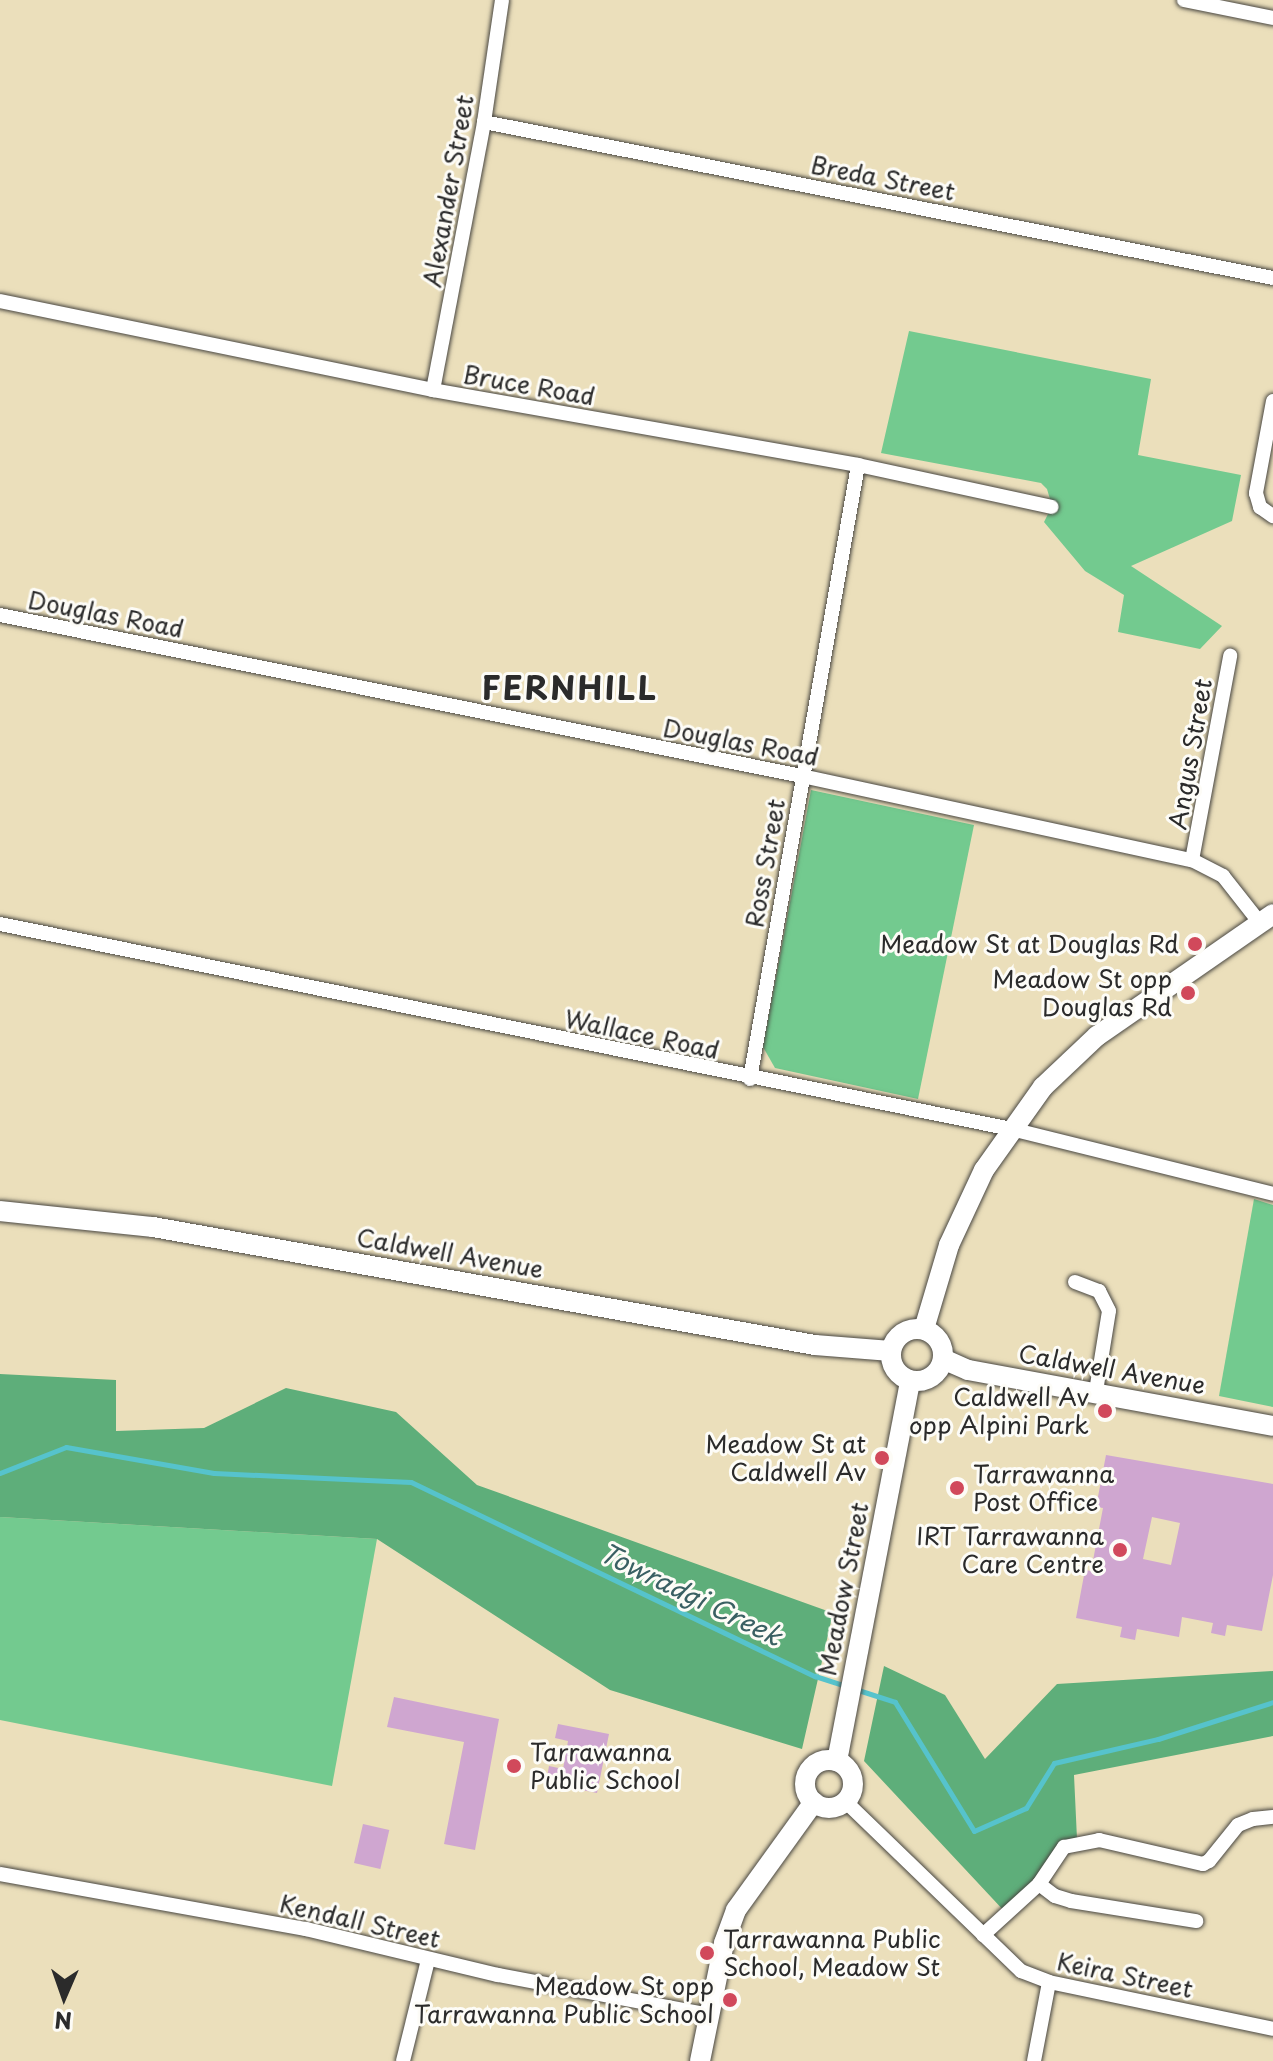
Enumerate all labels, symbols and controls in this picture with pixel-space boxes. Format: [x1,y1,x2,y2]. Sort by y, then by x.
street label: Alexander Street [417,92,479,290]
street label: Breda Street [808,150,958,206]
street label: Bruce Road [461,359,597,411]
street label: Douglas Road [26,585,186,643]
district label: FERNHILL [482,668,658,706]
street label: Angus Street [1163,676,1217,832]
street label: Douglas Road [661,713,821,771]
street label: Ross Street [739,796,791,930]
place label: Meadow St at Douglas Rd [880,930,1179,958]
marker: Meadow St at Douglas Rd [1186,935,1204,953]
place label: Meadow St opp Douglas Rd [994,965,1172,1021]
marker: Meadow St opp Douglas Rd [1179,984,1197,1002]
street label: Wallace Road [562,1004,722,1064]
street label: Caldwell Avenue [355,1222,545,1284]
street label: Caldwell Avenue [1017,1338,1207,1400]
place label: Caldwell Av opp Alpini Park [909,1383,1089,1439]
marker: Caldwell Av opp Alpini Park [1096,1402,1114,1420]
place label: Meadow St at Caldwell Av [706,1430,866,1486]
marker: Meadow St at Caldwell Av [873,1449,891,1467]
place label: Tarrawanna Post Office [973,1460,1114,1516]
marker: Tarrawanna Post Office [948,1479,966,1497]
street label: Meadow Street [812,1500,874,1678]
place label: IRT Tarrawanna Care Centre [916,1522,1104,1578]
water label: Towradgi Creek [594,1536,788,1652]
marker: IRT Tarrawanna Care Centre [1111,1541,1129,1559]
place label: Tarrawanna Public School [530,1738,681,1794]
marker: Tarrawanna Public School [505,1757,523,1775]
street label: Kendall Street [276,1888,444,1954]
place label: Tarrawanna Public School, Meadow St [723,1925,941,1981]
marker: Tarrawanna Public School, Meadow St [698,1944,716,1962]
street label: Keira Street [1054,1947,1196,2003]
north arrow [24,1957,104,2037]
place label: Meadow St opp Tarrawanna Public School [414,1972,714,2028]
marker: Meadow St opp Tarrawanna Public School [721,1991,739,2009]
text: N [54,2005,72,2038]

